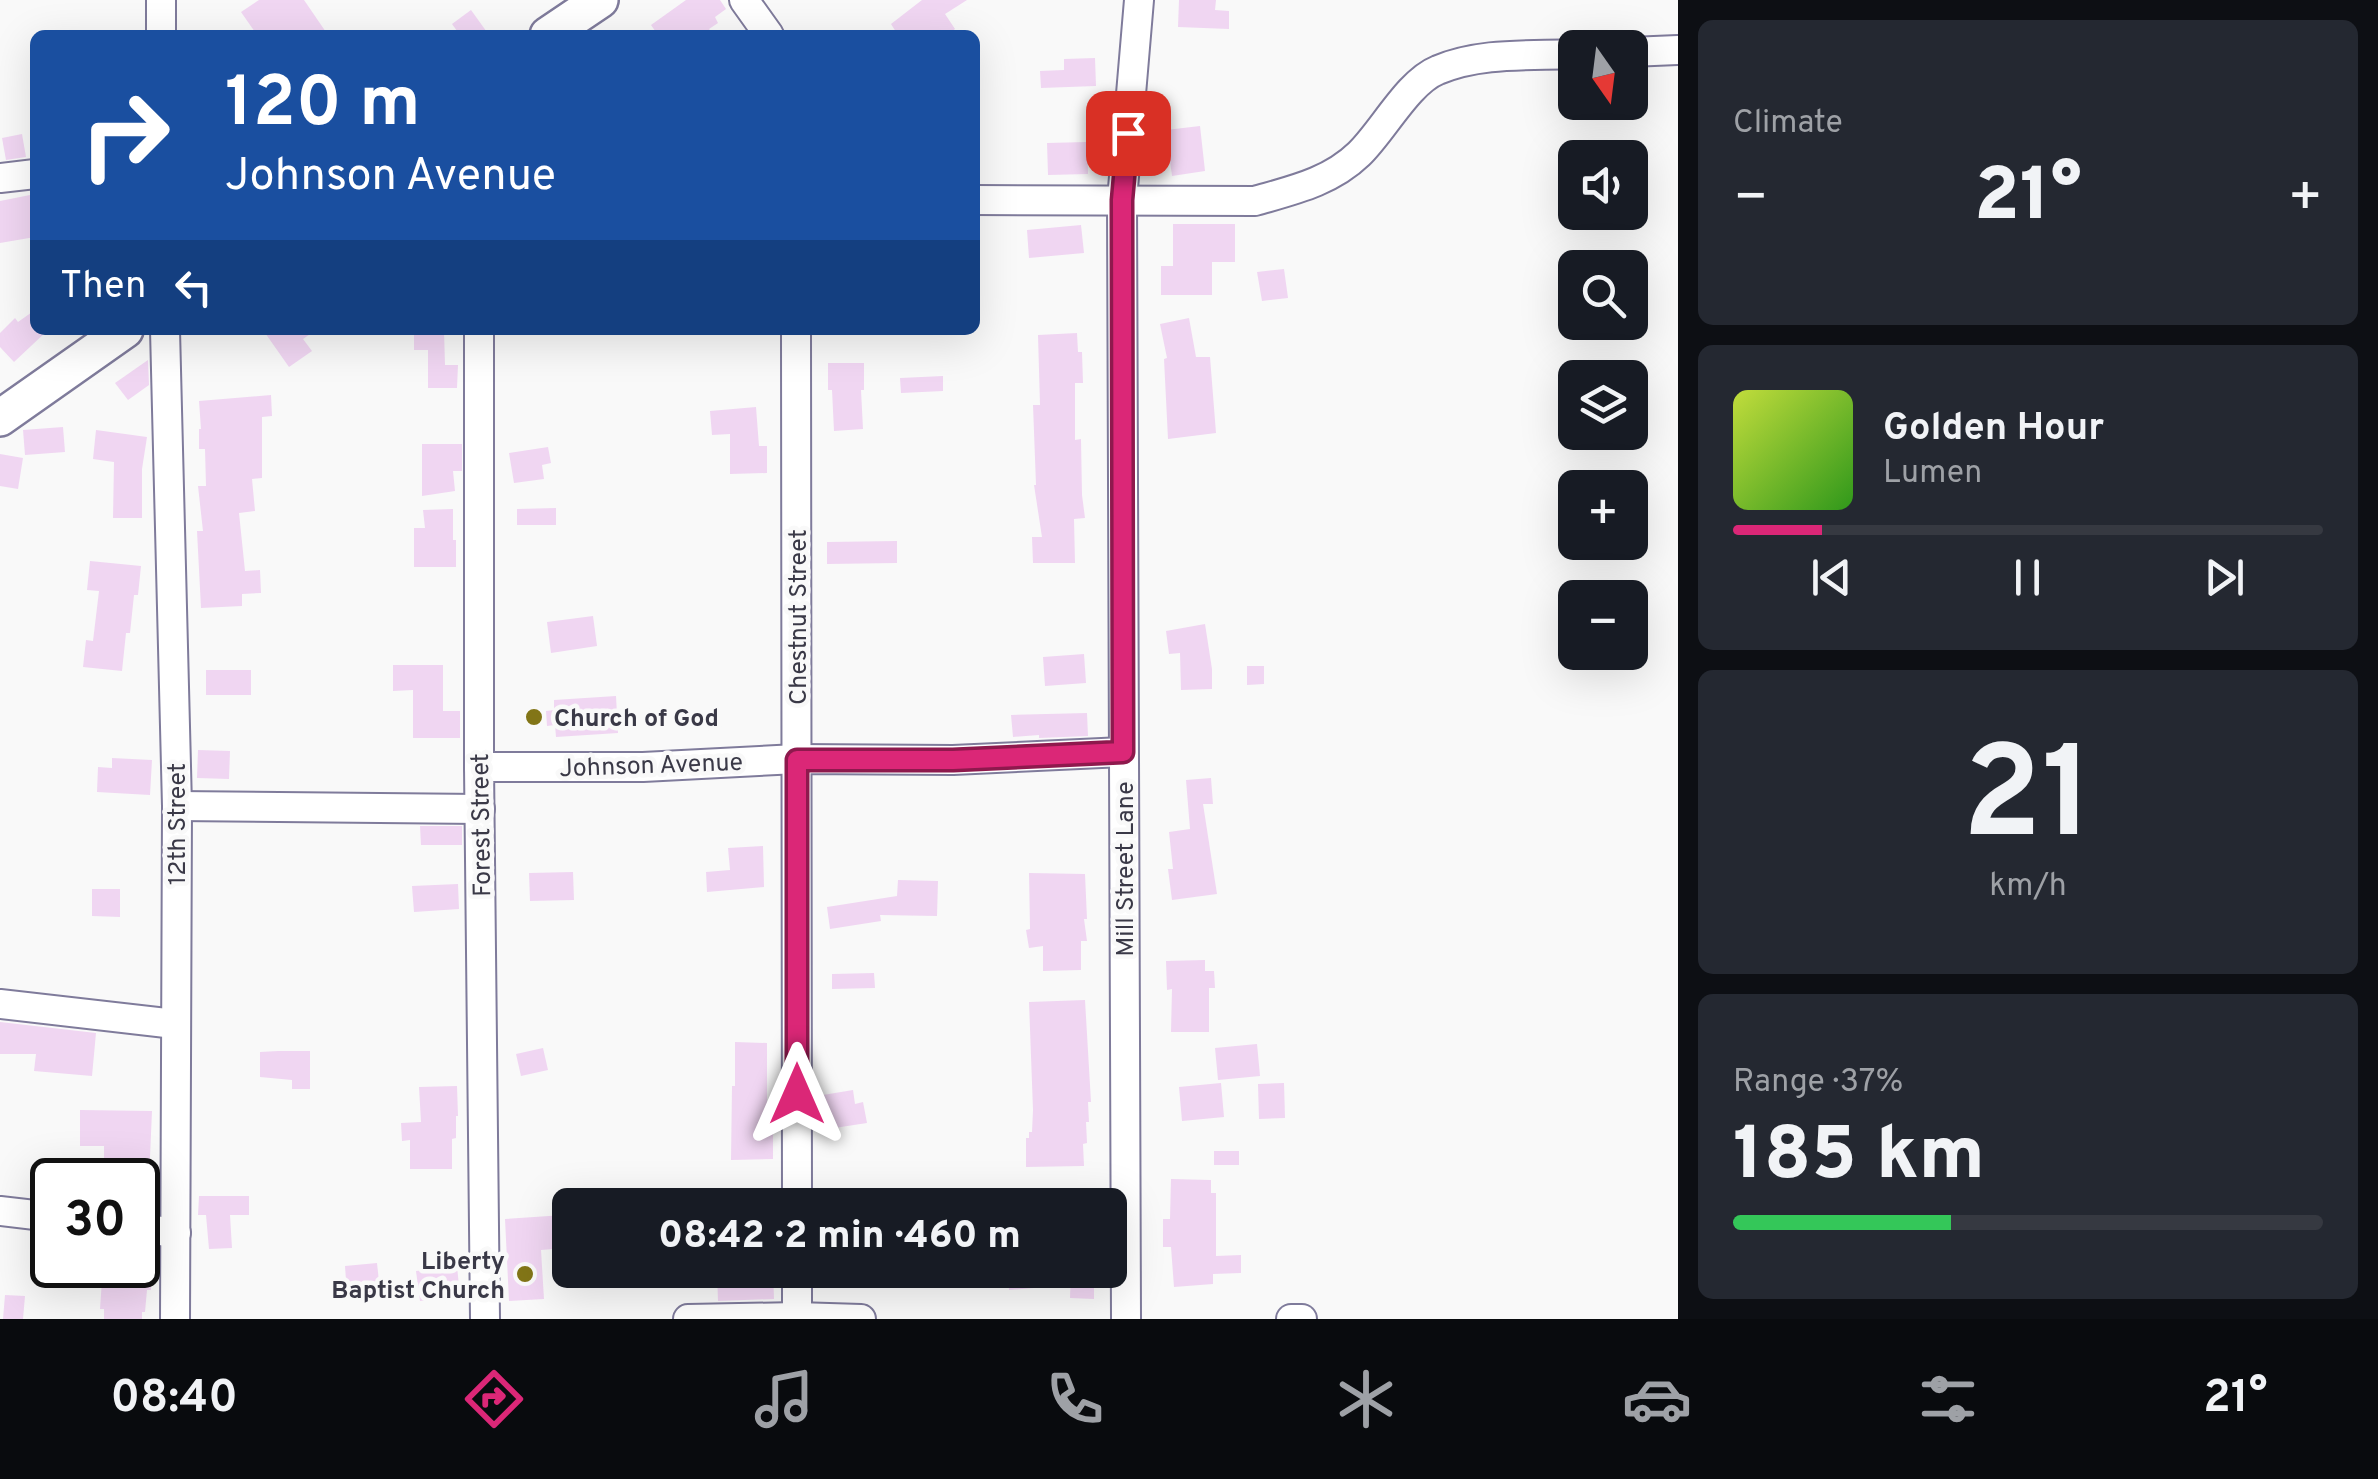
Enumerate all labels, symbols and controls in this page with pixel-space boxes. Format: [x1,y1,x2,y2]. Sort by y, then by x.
north arrow [1558,30,1648,120]
map controls [1558,30,1648,670]
text: 120 m [225,62,421,151]
icon: right [60,70,190,200]
pin [1086,91,1171,176]
text: Climate [1733,104,1843,144]
icon: arrive [1101,106,1156,161]
button: sound [1558,140,1648,230]
text: Johnson Avenue [225,149,556,206]
text: 21° [1974,152,2082,247]
text: − [1733,165,1768,235]
text: + [2288,165,2323,235]
button: search [1558,250,1648,340]
icon: left [166,260,221,315]
text: Then [60,263,146,312]
button: layers [1558,360,1648,450]
text: Golden Hour [1883,405,2104,454]
text: Lumen [1883,454,1982,494]
button: + [1558,470,1648,560]
street label: Chestnut Street [784,529,816,705]
icon: previous [1804,550,1859,605]
icon: pause [2000,550,2055,605]
icon: next [2197,550,2252,605]
button: − [1558,580,1648,670]
place label: Church of God [554,704,719,736]
marker: Church of God [523,706,545,728]
text: 21 [1962,719,2094,884]
street label: Johnson Avenue [559,748,744,786]
street label: Forest Street [466,753,500,897]
street label: 12th Street [163,763,195,885]
street label: Mill Street Lane [1111,781,1143,957]
text: km/h [1989,867,2067,907]
position arrow [745,1042,849,1146]
text: Range · 37% [1733,1063,1903,1103]
text: 185 km [1733,1111,1985,1206]
speed limit sign: 30 [30,1158,160,1288]
text: 08:42 · 2 min · 460 m [658,1213,1021,1262]
place label: Liberty Baptist Church [331,1247,505,1308]
marker: Liberty Baptist Church [514,1263,536,1285]
icon: directions [459,1364,529,1434]
icon: music [749,1364,819,1434]
icon: phone [1040,1364,1110,1434]
icon: climate [1331,1364,1401,1434]
icon: car [1622,1364,1692,1434]
icon: filters [1913,1364,1983,1434]
text: 08:40 [110,1371,238,1428]
text: 21° [2203,1371,2268,1428]

